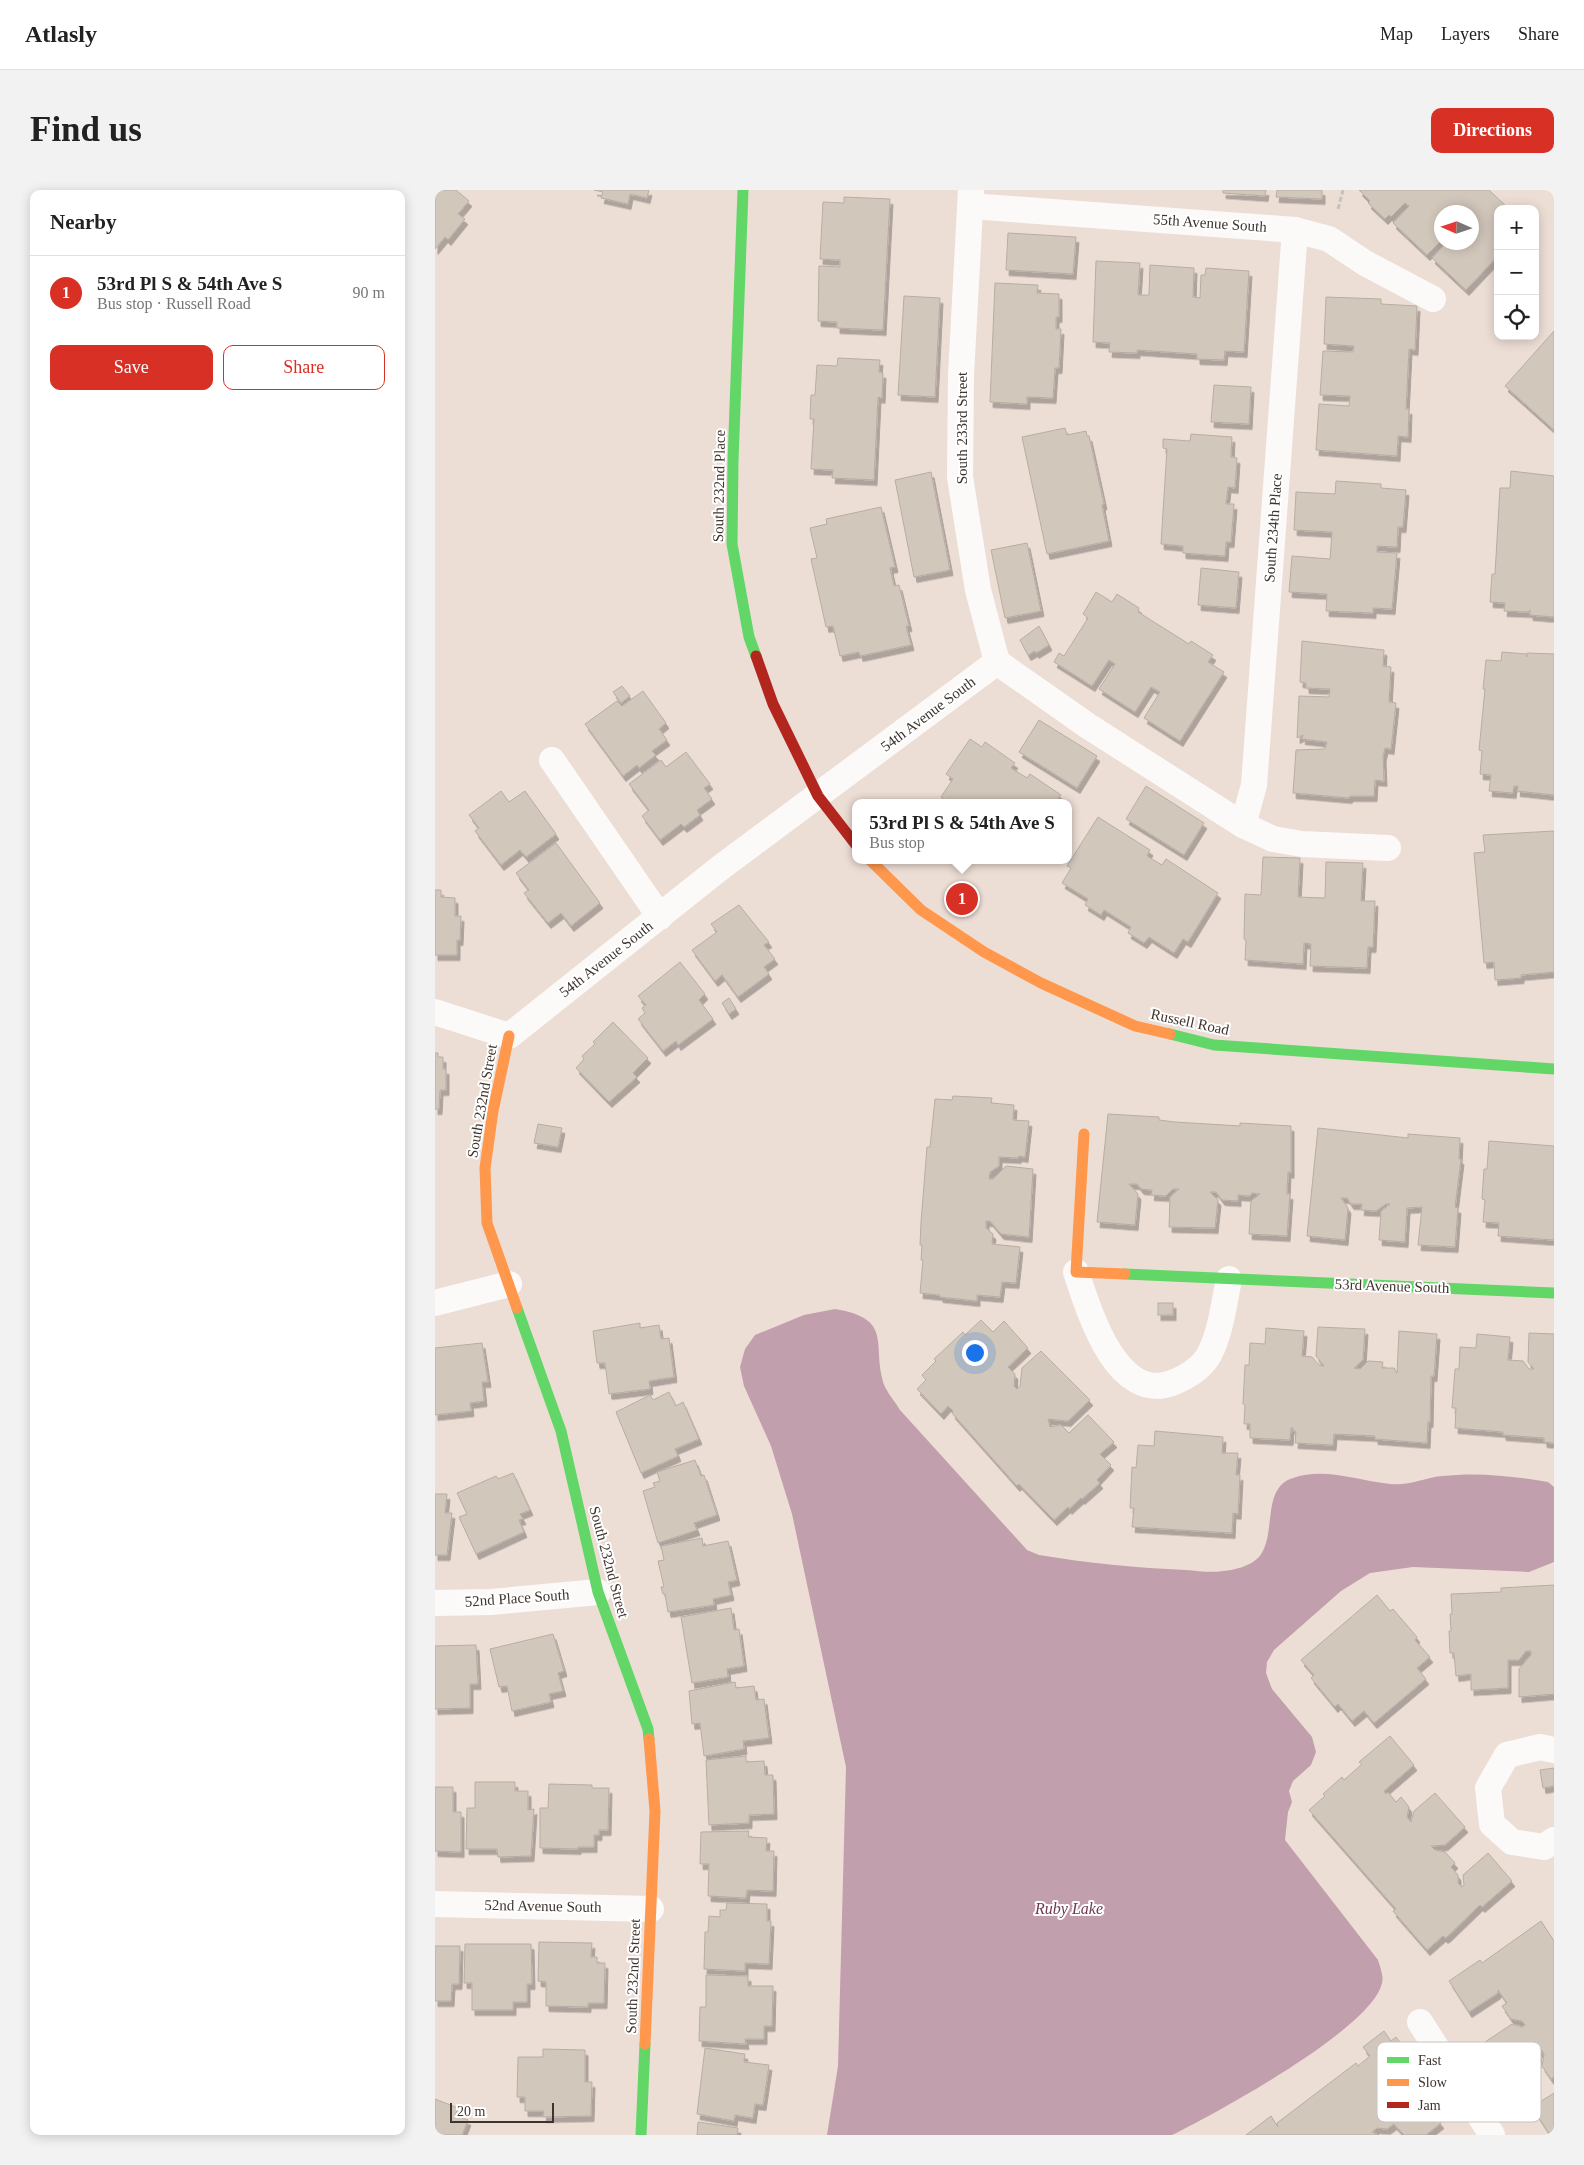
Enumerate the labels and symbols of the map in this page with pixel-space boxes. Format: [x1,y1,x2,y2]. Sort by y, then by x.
north arrow [1434,205,1479,250]
street label: 55th Avenue South [1153,211,1268,235]
street label: South 233rd Street [954,371,970,484]
street label: South 232nd Place [710,429,728,542]
street label: South 234th Place [1261,473,1285,583]
street label: 54th Avenue South [878,673,979,755]
pin: 1 [946,880,978,918]
street label: 54th Avenue South [556,917,656,1000]
street label: Russell Road [1149,1006,1231,1038]
street label: South 232nd Street [464,1042,500,1159]
street label: 53rd Avenue South [1334,1276,1450,1296]
your location [962,1340,988,1366]
street label: South 232nd Street [586,1504,632,1620]
street label: 52nd Place South [464,1586,570,1610]
street label: 52nd Avenue South [484,1897,602,1915]
water label: Ruby Lake [1034,1900,1103,1918]
street label: South 232nd Street [623,1917,643,2034]
legend [1377,2042,1541,2122]
text: Fast [1418,2053,1441,2068]
text: Slow [1418,2075,1448,2090]
text: Jam [1418,2098,1441,2113]
scale bar [450,2100,554,2123]

